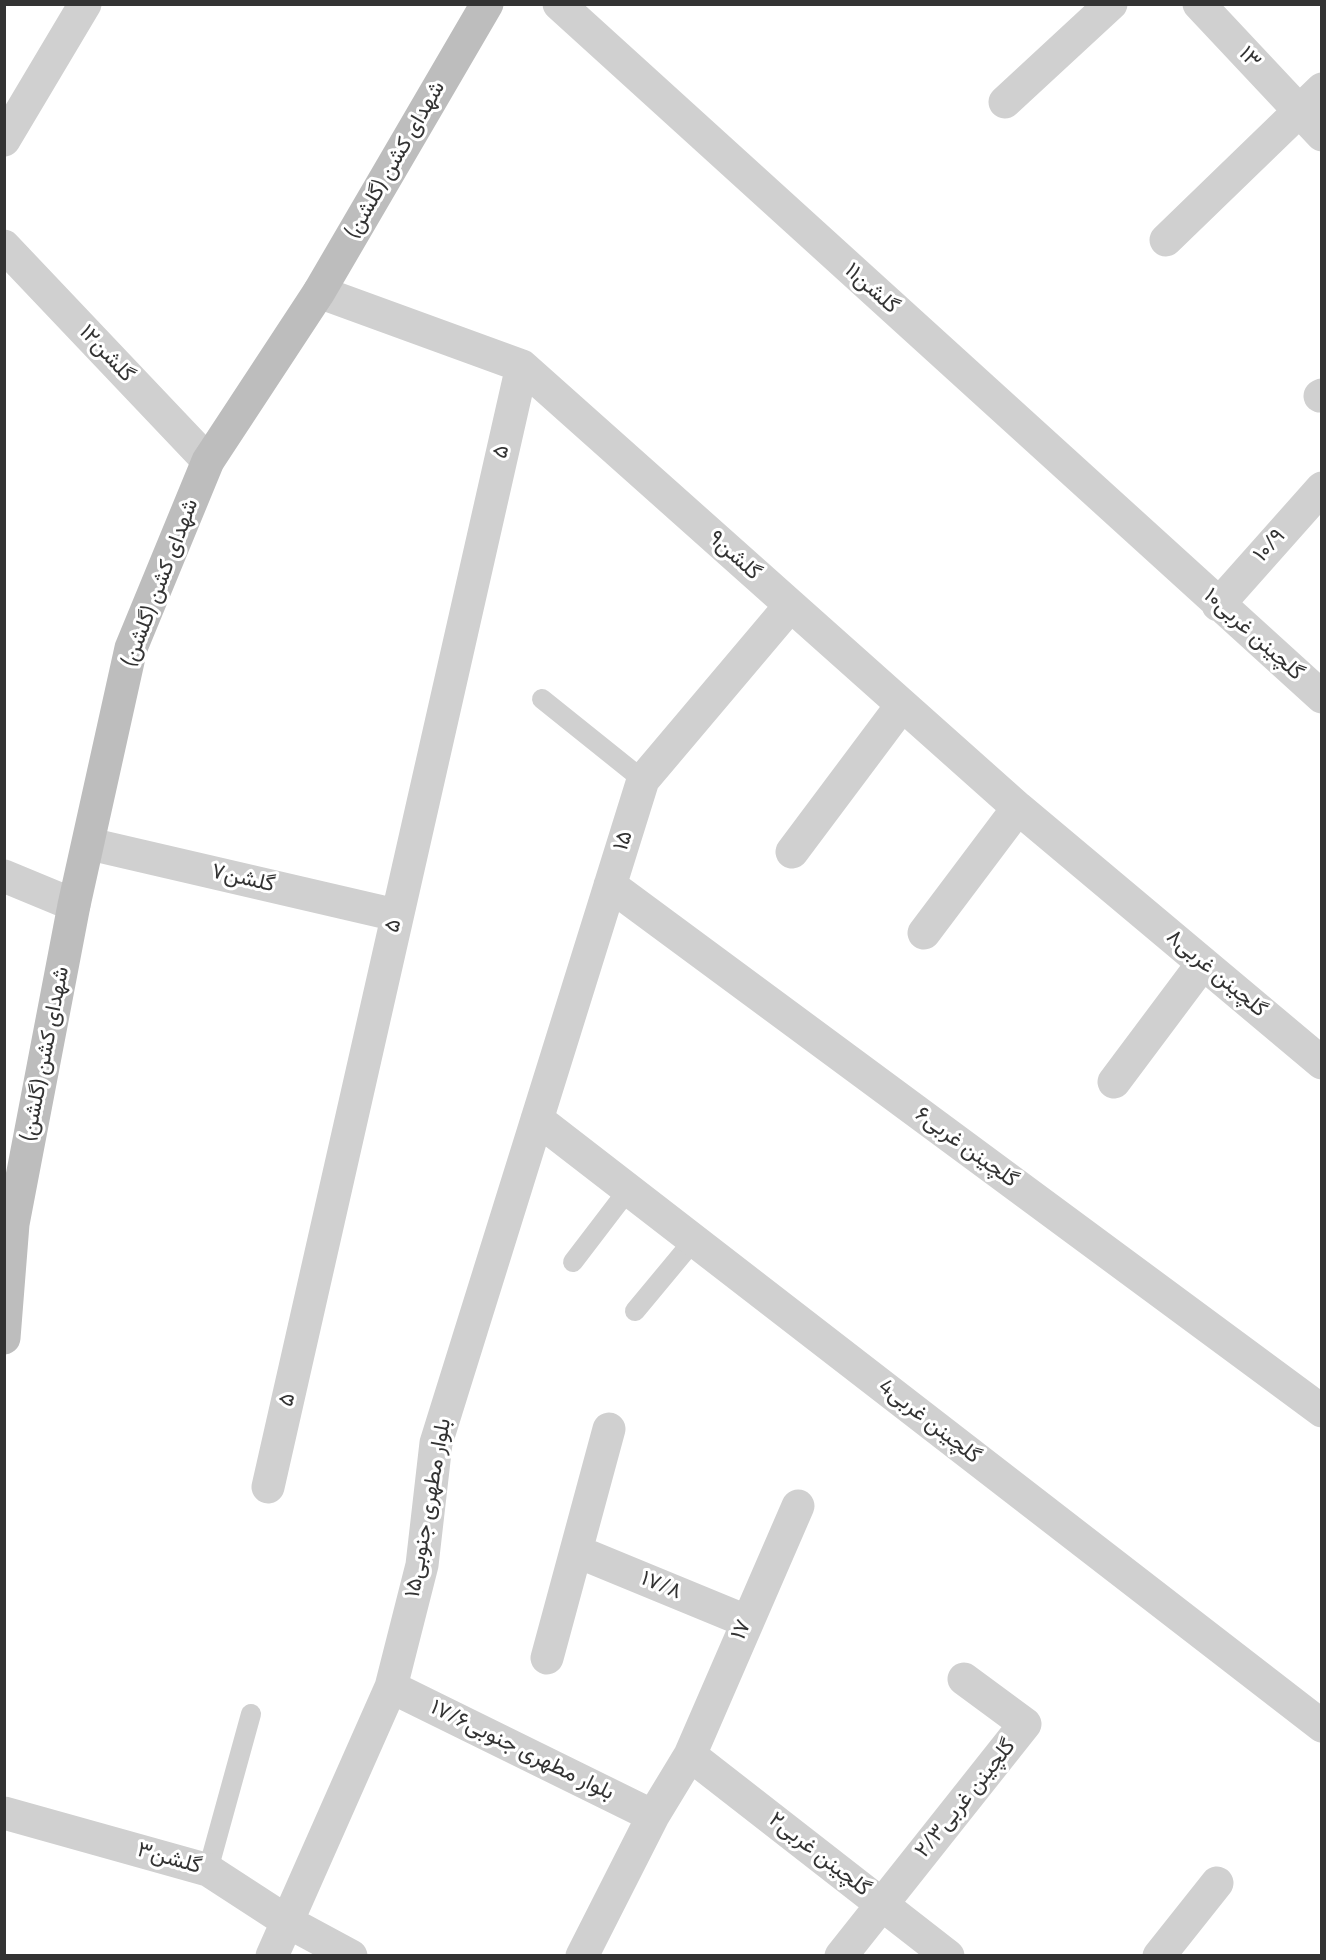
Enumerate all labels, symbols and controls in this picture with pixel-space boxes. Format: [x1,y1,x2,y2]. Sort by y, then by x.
street label: ۱۳ [1232,41,1266,75]
street label: شهدای کشن (گلشن) [340,77,452,243]
street label: گلشن۱۱ [838,258,904,320]
street label: گلشن۱۲ [73,320,139,388]
street label: ۵ [488,443,516,461]
street label: شهدای کشن (گلشن) [117,495,205,671]
street label: ۱۰/۹ [1248,524,1292,568]
street label: گلشن۹ [702,526,766,586]
street label: گلچینن غربی۱۰ [1197,583,1309,687]
street label: ۱۵ [609,828,639,854]
street label: گلشن۷ [209,859,277,899]
street label: ۵ [380,917,408,935]
street label: گلچینن غربی۸ [1160,924,1272,1024]
street label: شهدای کشن (گلشن) [16,964,76,1144]
street label: گلچینن غربی۶ [909,1102,1023,1194]
street label: 4گلچینن غربی [873,1374,985,1470]
street label: ۵ [274,1391,302,1409]
street label: بلوار مطهری جنوبی۱۵ [400,1416,458,1600]
street label: ۱۷/۸ [637,1566,685,1606]
street label: ۱۷ [726,1616,758,1644]
street label: بلوار مطهری جنوبی۱۷/۶ [426,1695,618,1807]
street label: گلچینن غربی۲/۳ [910,1734,1022,1864]
street label: گلچینن غربی۲ [763,1807,875,1903]
street label: گلشن۳ [134,1837,204,1881]

